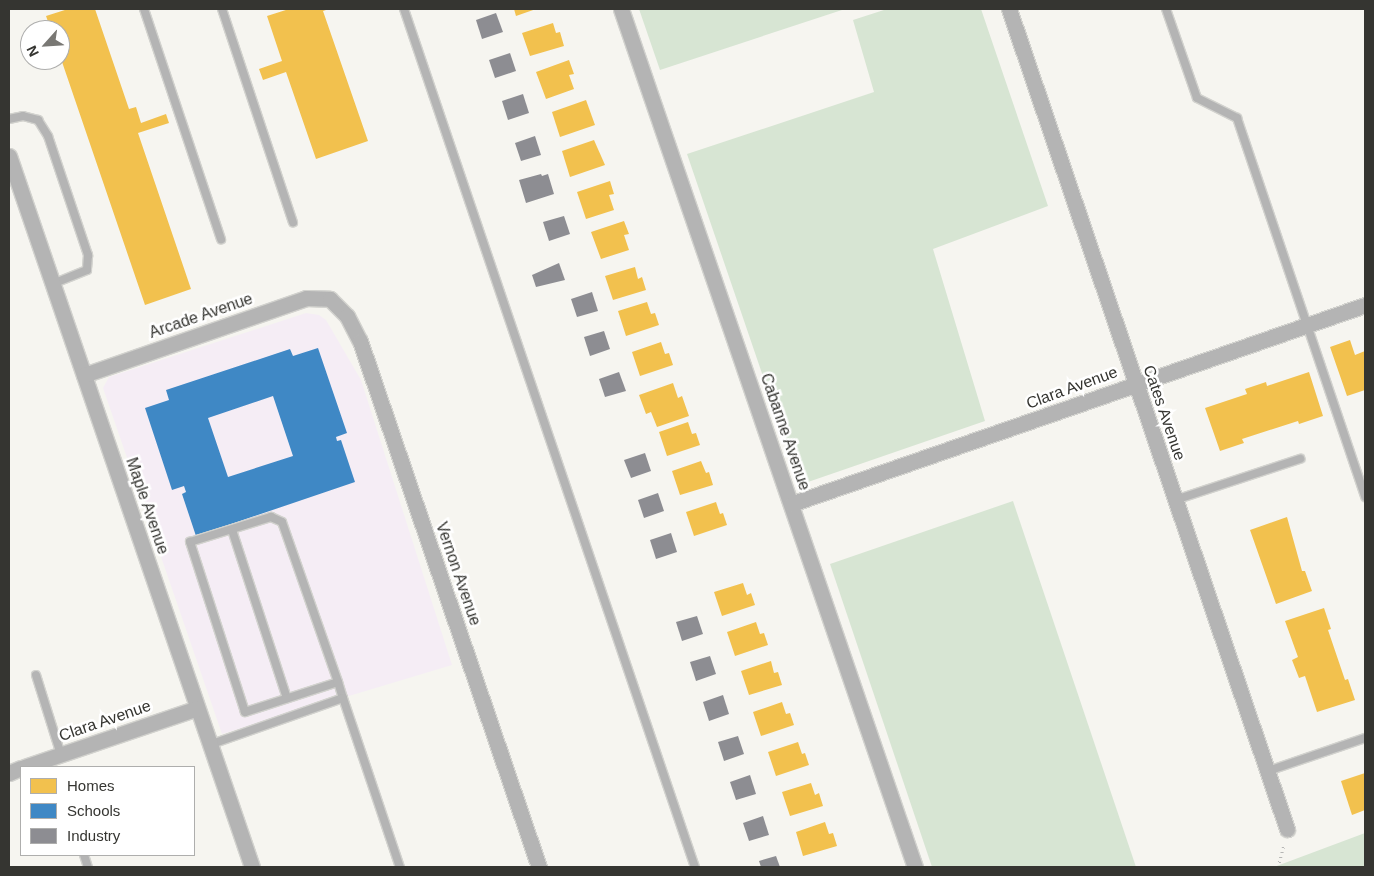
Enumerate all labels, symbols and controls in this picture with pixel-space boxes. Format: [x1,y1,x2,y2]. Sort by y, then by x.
north arrow [20,20,70,70]
text: N [23,43,42,59]
street label: Arcade Avenue [146,289,256,343]
street label: Clara Avenue [1023,362,1121,414]
street label: Cates Avenue [1139,362,1189,464]
street label: Cabanne Avenue [756,371,814,493]
street label: Maple Avenue [121,455,173,557]
street label: Vernon Avenue [431,519,485,629]
street label: Clara Avenue [56,696,154,746]
legend [20,766,195,856]
text: Homes [67,777,115,794]
text: Schools [67,802,120,819]
text: Industry [67,827,120,844]

